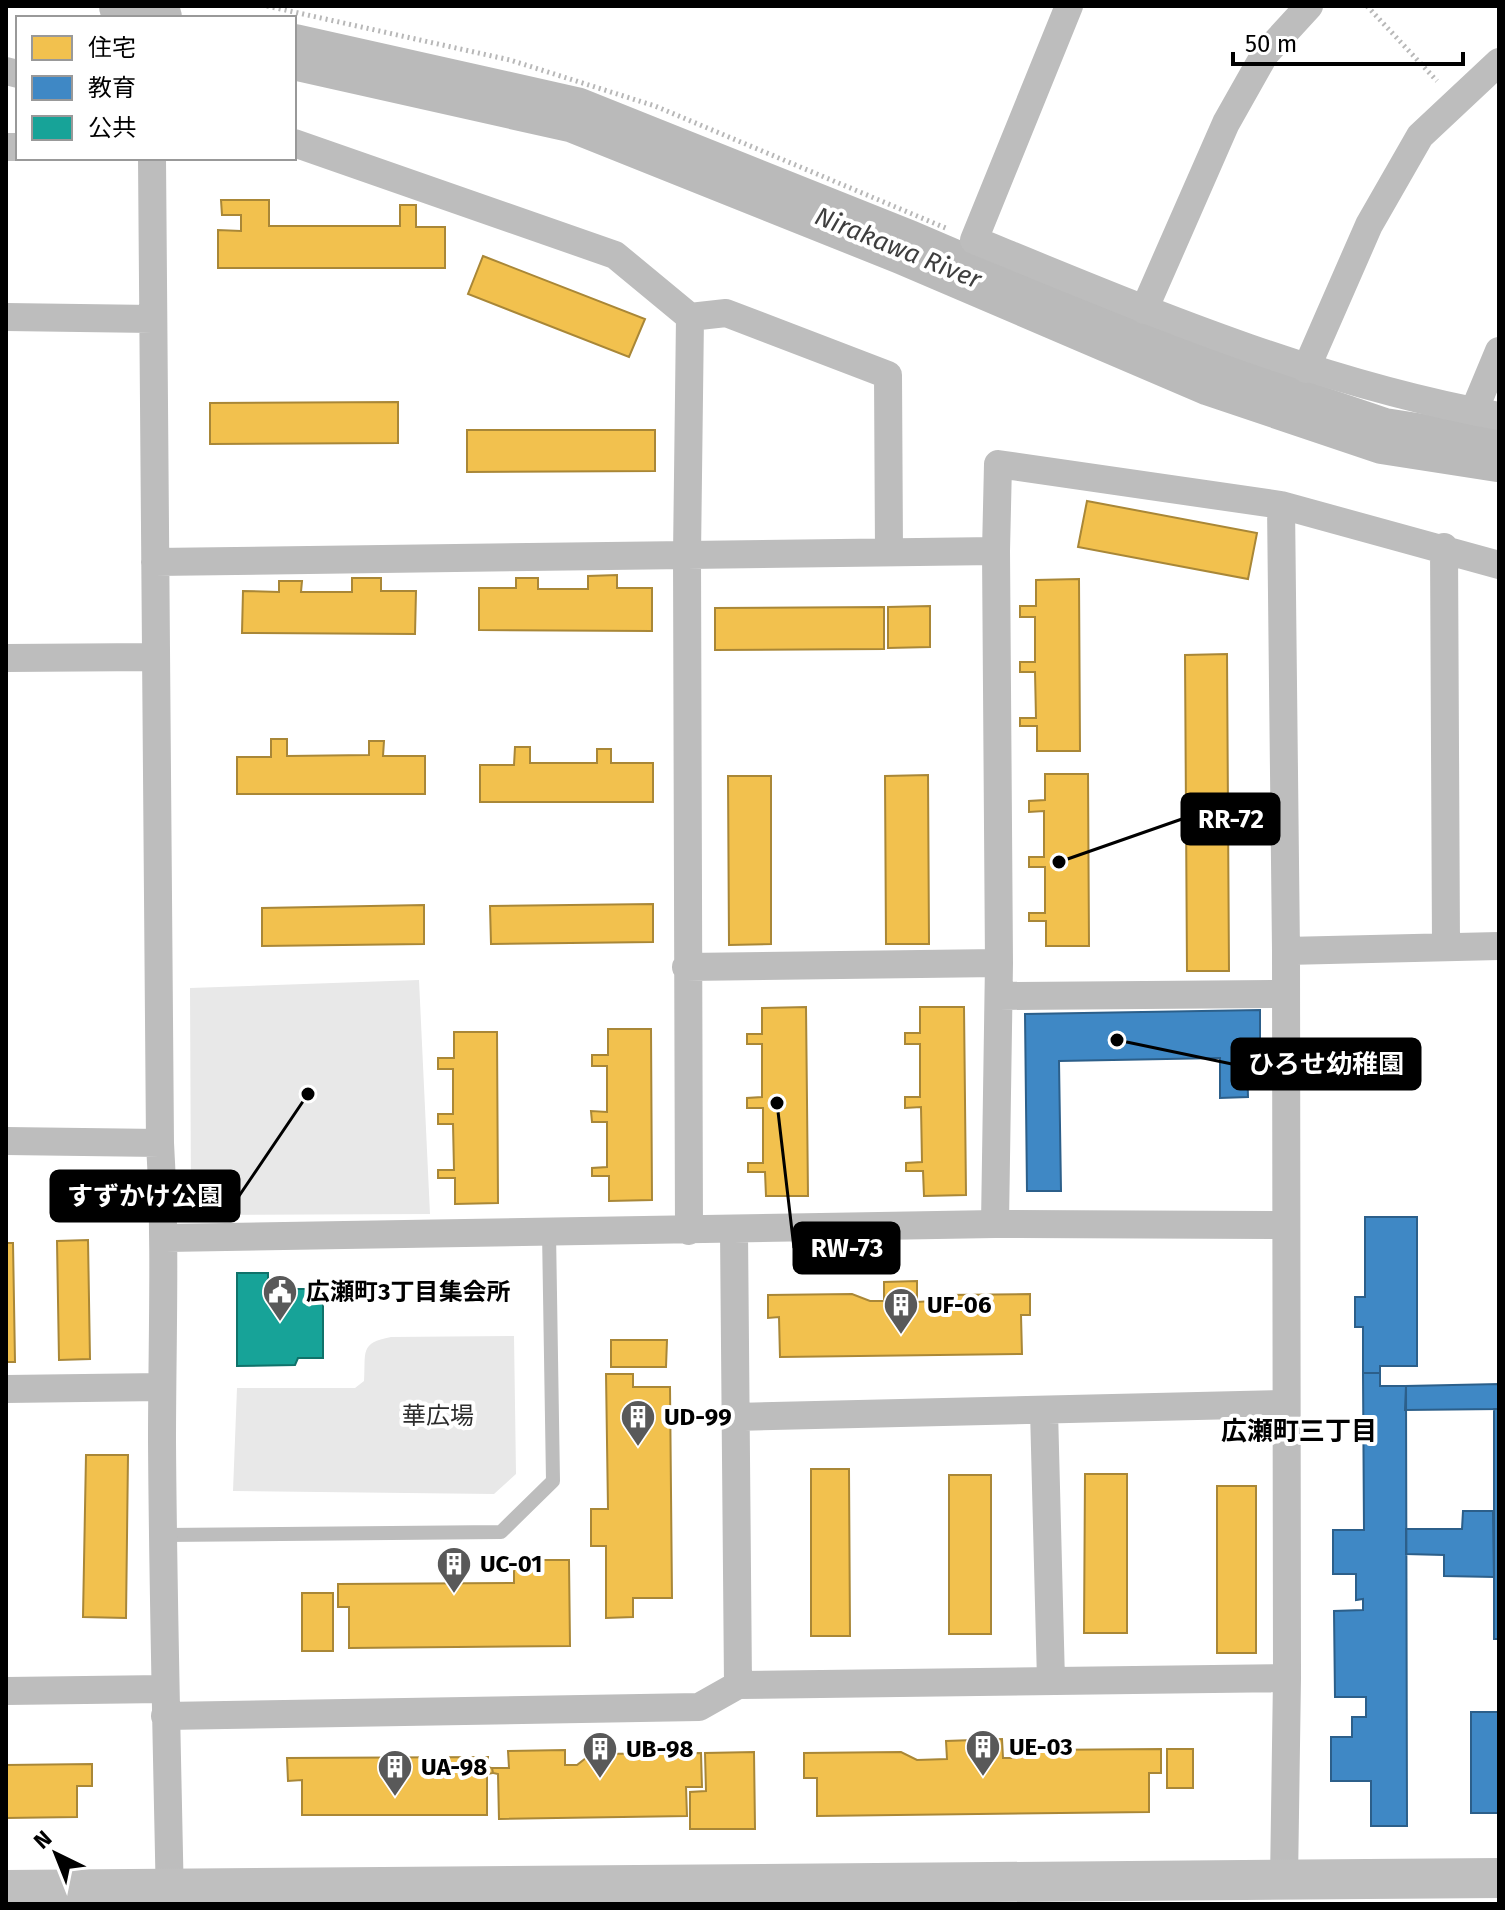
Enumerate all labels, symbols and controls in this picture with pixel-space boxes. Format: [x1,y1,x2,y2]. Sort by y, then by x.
legend [16,16,296,160]
scale bar [1233,16,1463,66]
text: 50 m [1245,30,1297,58]
text: 住宅 [88,34,136,62]
text: 教育 [88,74,136,102]
text: 公共 [88,114,136,142]
water label: Nirakawa River [810,201,987,296]
callout: RR-72 [1182,794,1279,844]
text: RR-72 [1198,804,1264,835]
callout: ひろせ幼稚園 [1232,1039,1420,1089]
text: ひろせ幼稚園 [1248,1049,1404,1080]
callout: すずかけ公園 [51,1171,239,1221]
text: すずかけ公園 [67,1181,223,1212]
callout: RW-73 [794,1223,899,1273]
text: RW-73 [811,1233,883,1264]
public building icon: 広瀬町3丁目集会所 [261,1273,299,1323]
place label: 広瀬町3丁目集会所 [306,1278,510,1306]
building icon: UF-06 [882,1286,920,1336]
place label: UF-06 [927,1291,991,1319]
building icon: UD-99 [619,1398,657,1448]
park label: 華広場 [402,1402,474,1430]
place label: UD-99 [664,1403,732,1431]
district label: 広瀬町三丁目 [1221,1416,1377,1447]
building icon: UC-01 [435,1545,473,1595]
place label: UC-01 [480,1550,542,1578]
building icon: UE-03 [964,1728,1002,1778]
building icon: UB-98 [581,1730,619,1780]
place label: UE-03 [1009,1733,1073,1761]
place label: UB-98 [626,1735,693,1763]
building icon: UA-98 [376,1748,414,1798]
place label: UA-98 [421,1753,487,1781]
north arrow [16,1814,96,1894]
text: N [28,1825,57,1855]

